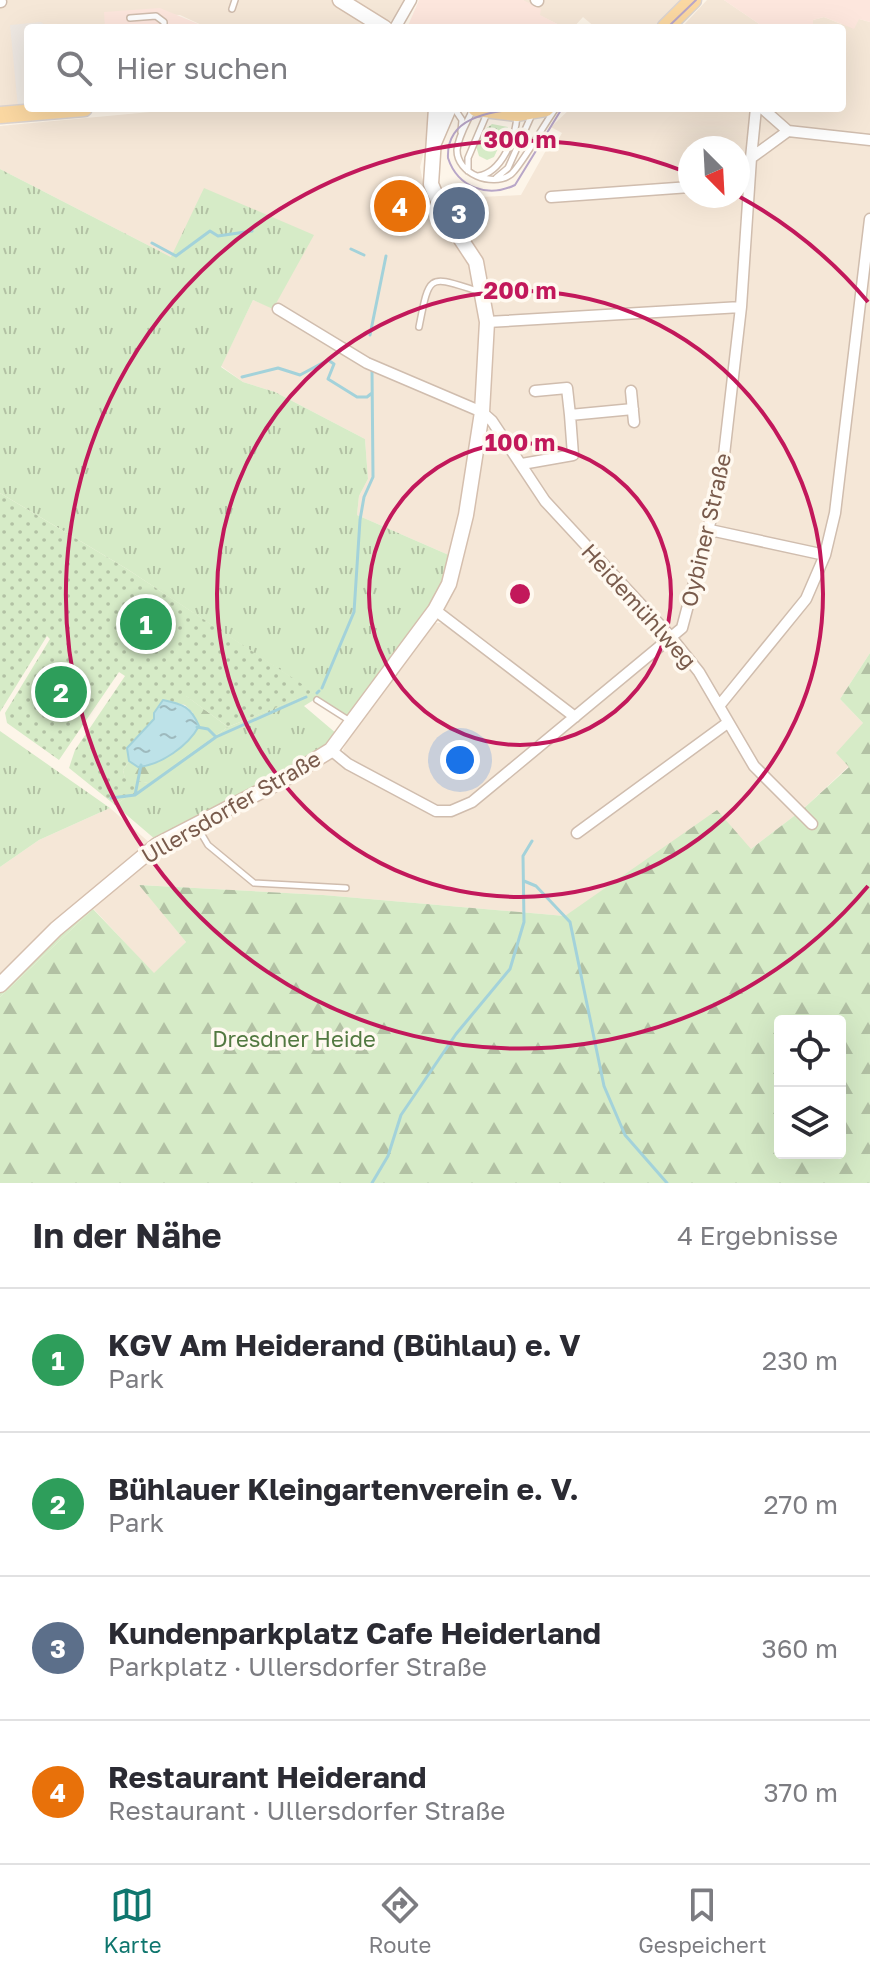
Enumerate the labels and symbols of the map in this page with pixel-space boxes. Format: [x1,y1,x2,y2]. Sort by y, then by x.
text: 300 m [484,124,556,153]
north arrow [678,136,750,208]
pin: 4 [374,176,426,236]
pin: 3 [433,183,485,243]
text: 200 m [484,275,556,304]
text: 100 m [485,427,555,456]
street label: Oybiner Straße [675,450,736,609]
street label: Heidemühlweg [576,538,702,674]
centre of rings [506,580,534,608]
pin: 1 [120,594,172,654]
pin: 2 [35,662,87,722]
your location [440,740,480,780]
street label: Ullersdorfer Straße [136,744,325,869]
park label: Dresdner Heide [212,1025,376,1052]

